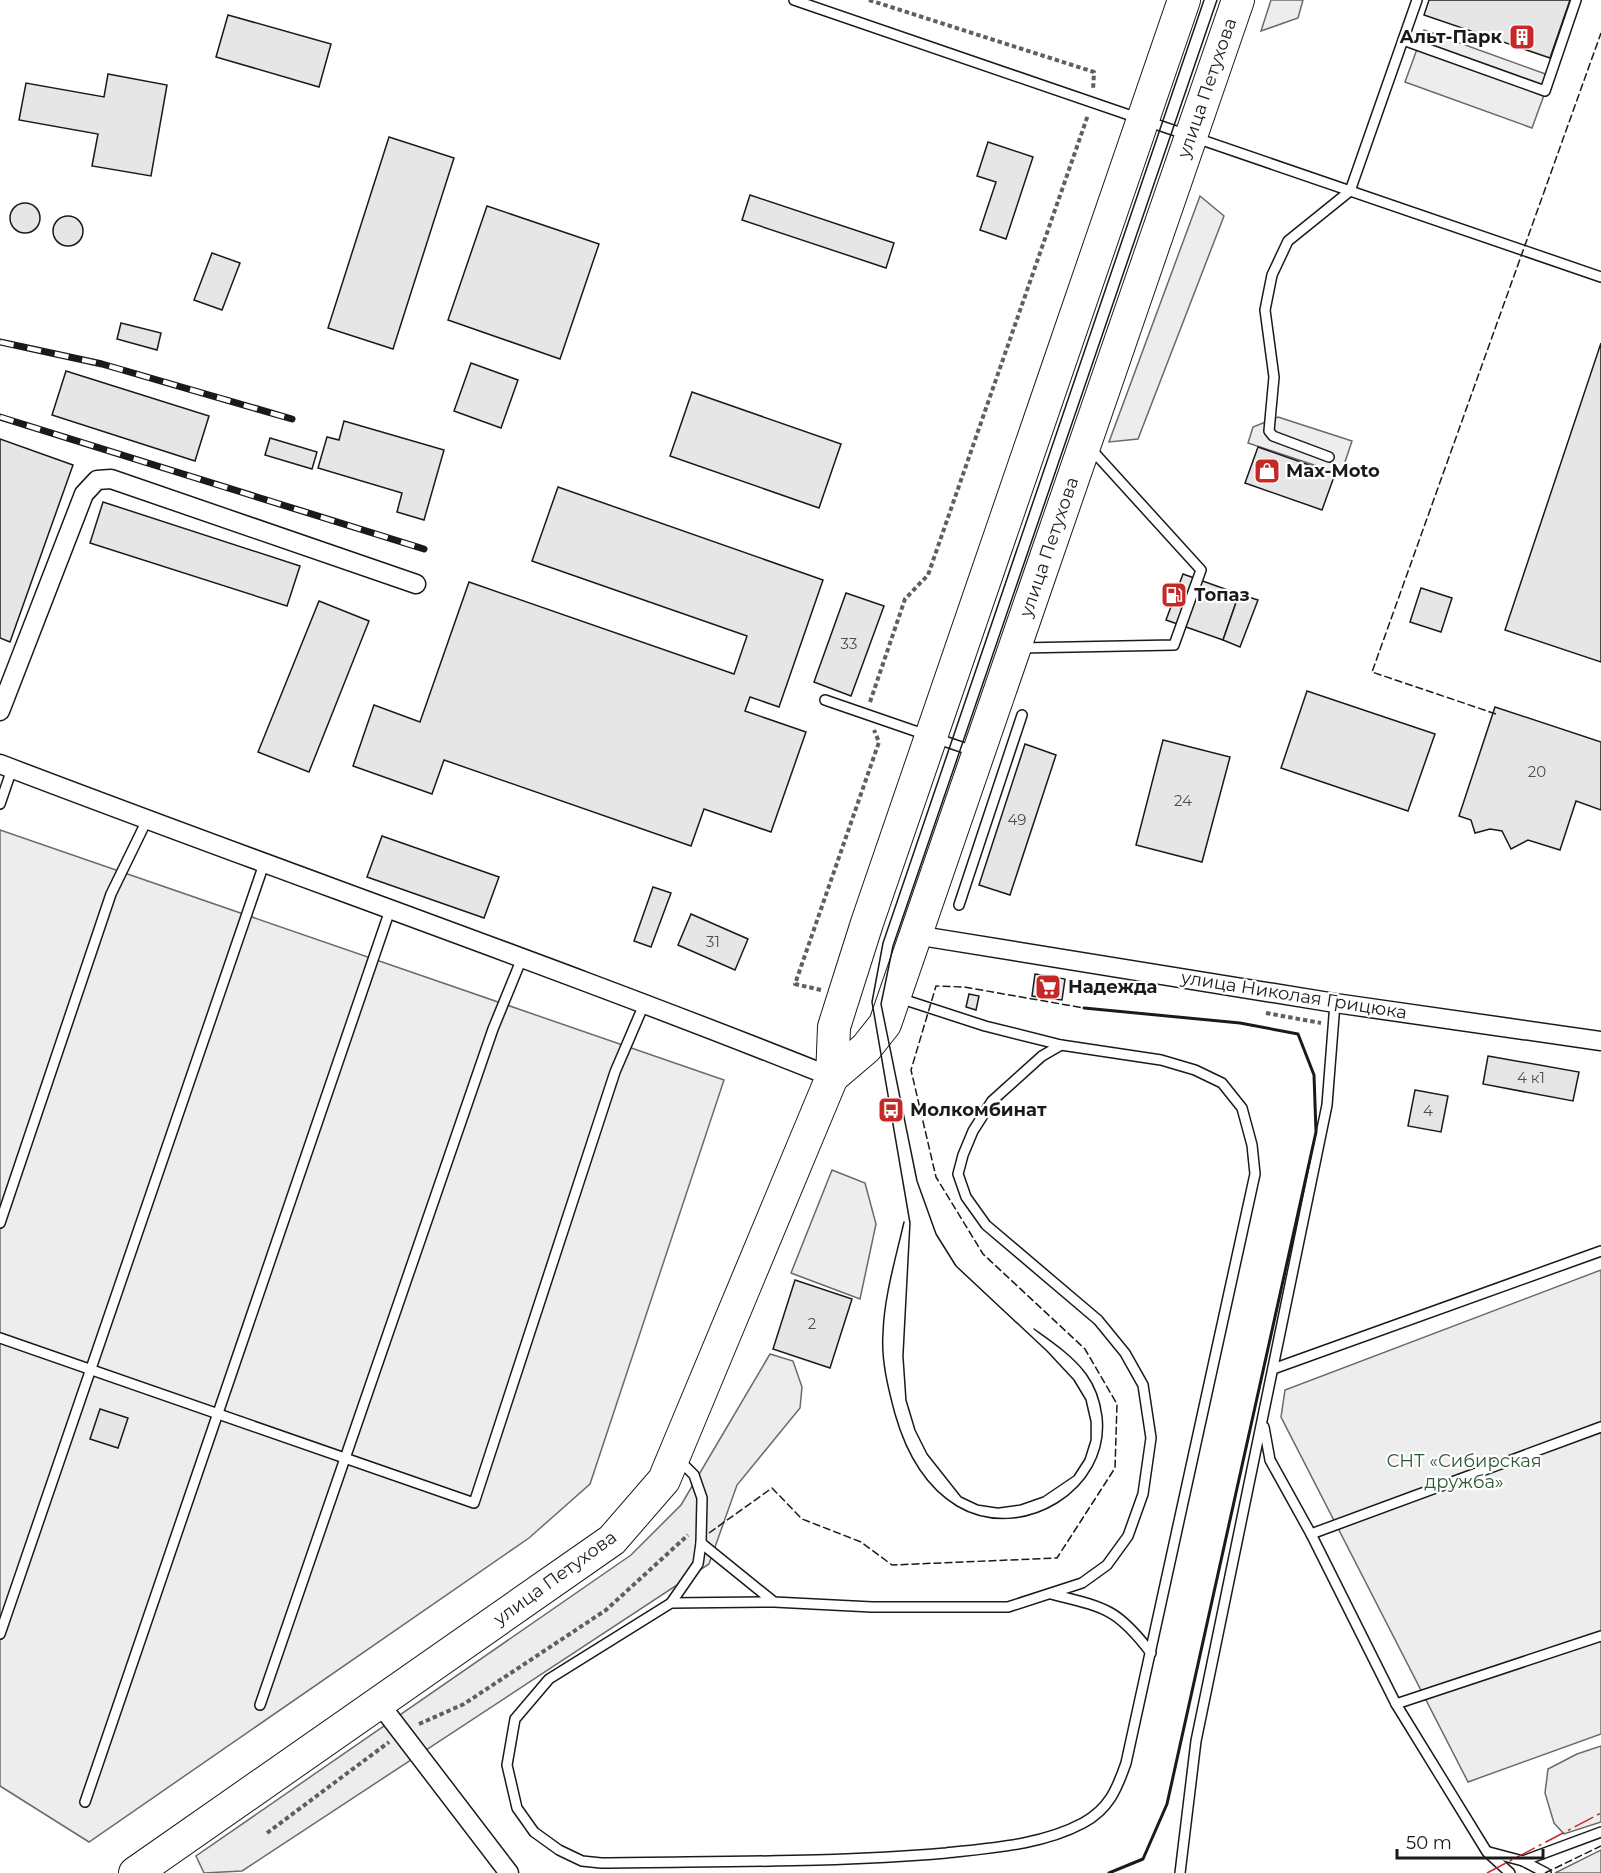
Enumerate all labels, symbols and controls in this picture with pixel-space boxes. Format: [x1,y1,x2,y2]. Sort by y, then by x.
street label: улица Петухова [1172,15,1241,162]
building icon: Альт-Парк [1507,22,1537,52]
place label: Альт-Парк [1400,26,1502,48]
shop icon: Max-Moto [1252,456,1282,486]
place label: Max-Moto [1286,460,1380,482]
street label: улица Петухова [1014,474,1083,621]
fuel station icon: Топаз [1159,580,1189,610]
place label: Топаз [1194,584,1250,606]
house number: 33 [841,634,857,653]
house number: 20 [1528,762,1546,781]
house number: 24 [1174,791,1192,810]
house number: 49 [1008,810,1026,829]
house number: 31 [706,932,720,951]
street label: улица Николая Грицюка [1178,966,1409,1024]
supermarket icon: Надежда [1033,972,1063,1002]
place label: Надежда [1068,976,1157,998]
house number: 4 к1 [1517,1068,1545,1087]
bus stop icon: Молкомбинат [876,1095,906,1125]
place label: Молкомбинат [910,1099,1047,1121]
house number: 4 [1423,1101,1433,1120]
house number: 2 [808,1314,816,1333]
park label: СНТ «Сибирская дружба» [1386,1450,1542,1493]
street label: улица Петухова [488,1526,621,1631]
scale bar [1397,1822,1542,1860]
text: 50 m [1406,1832,1452,1854]

